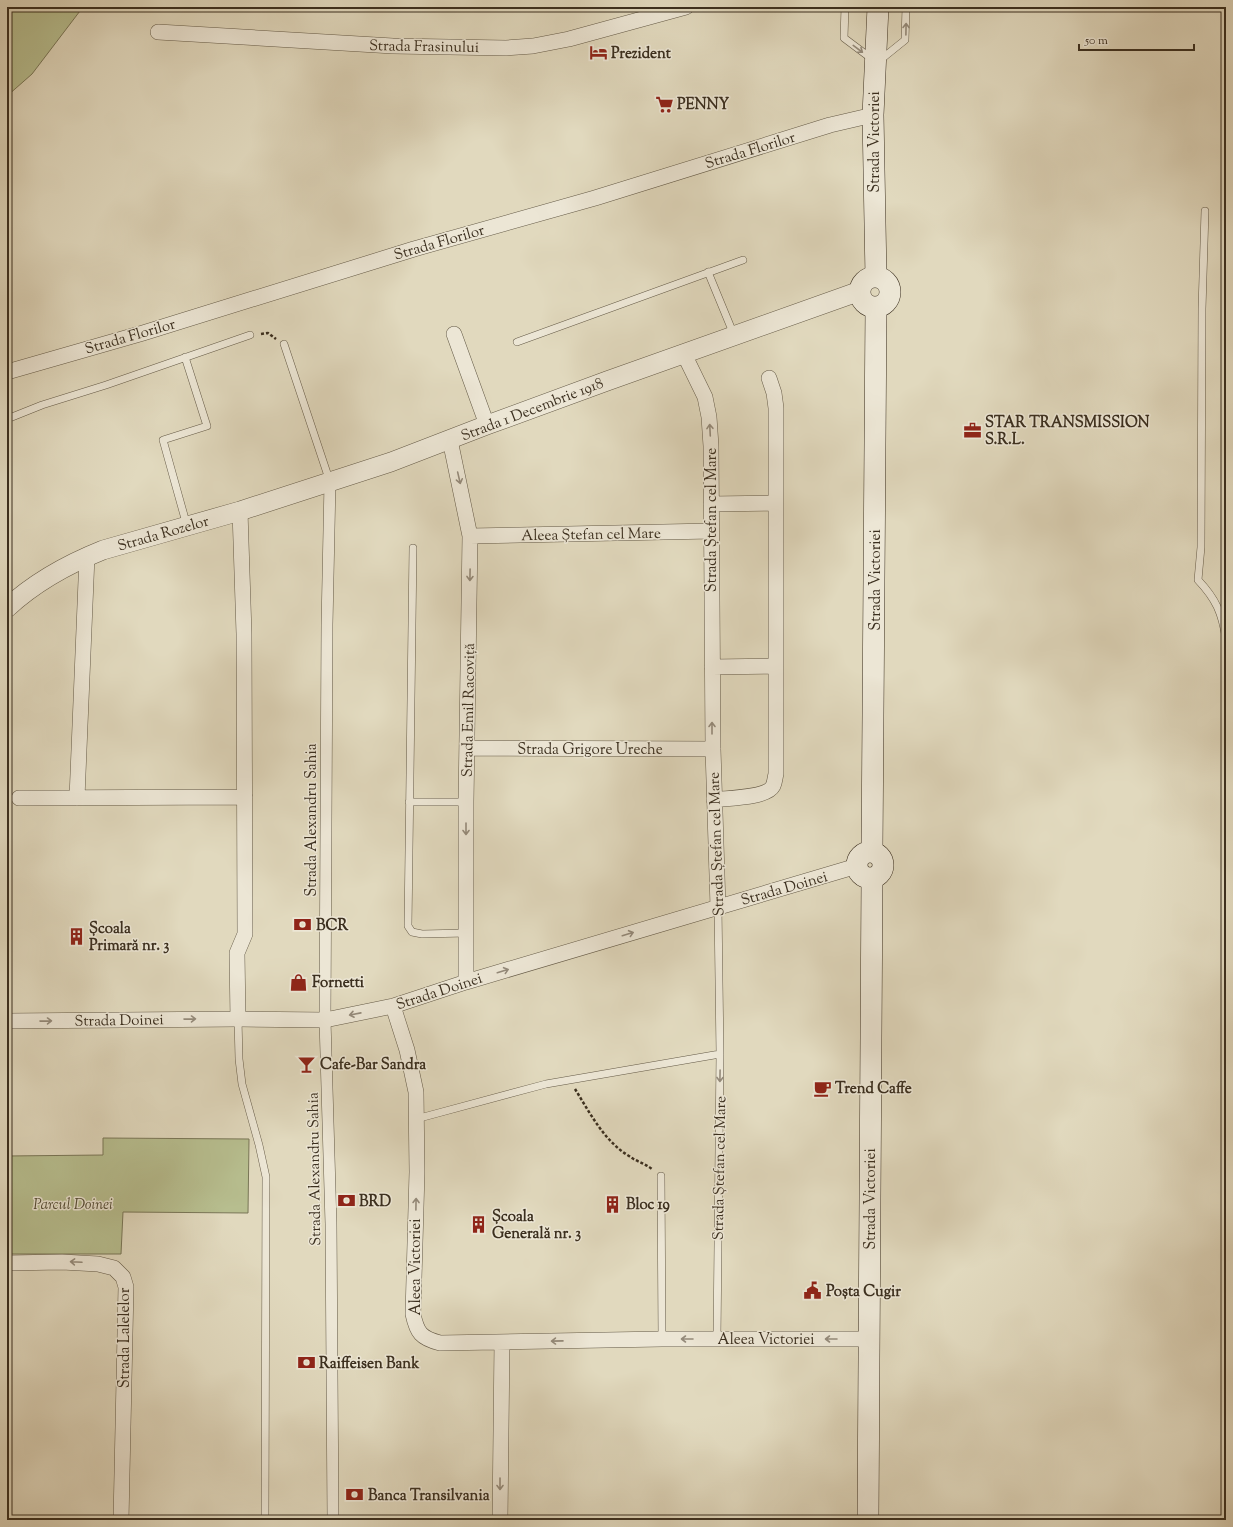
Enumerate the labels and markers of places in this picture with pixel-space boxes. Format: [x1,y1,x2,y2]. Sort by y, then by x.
hotel icon: Prezident [588,43,608,63]
place label: Prezident [611,44,672,65]
supermarket icon: PENNY [654,94,674,114]
place label: PENNY [677,95,729,116]
place label: STAR TRANSMISSION S.R.L. [985,413,1150,451]
office icon: STAR TRANSMISSION S.R.L. [962,421,982,441]
bank icon: BCR [293,915,313,935]
place label: BCR [316,916,349,937]
place label: Școala Primară nr. 3 [89,919,169,957]
building icon: Școala Primară nr. 3 [66,927,86,947]
shop icon: Fornetti [289,972,309,992]
place label: Fornetti [312,973,365,994]
bar icon: Cafe-Bar Sandra [297,1054,317,1074]
place label: Cafe-Bar Sandra [320,1055,426,1076]
cafe icon: Trend Caffe [812,1078,832,1098]
place label: Trend Caffe [835,1079,912,1100]
bank icon: BRD [336,1191,356,1211]
place label: BRD [359,1192,391,1213]
building icon: Bloc 19 [603,1194,623,1214]
place label: Bloc 19 [626,1195,670,1216]
place label: Școala Generală nr. 3 [492,1207,581,1245]
building icon: Școala Generală nr. 3 [469,1215,489,1235]
public building icon: Poșta Cugir [803,1281,823,1301]
place label: Poșta Cugir [826,1282,901,1303]
bank icon: Raiffeisen Bank [296,1353,316,1373]
place label: Raiffeisen Bank [319,1354,420,1375]
bank icon: Banca Transilvania [345,1485,365,1505]
place label: Banca Transilvania [368,1486,490,1507]

